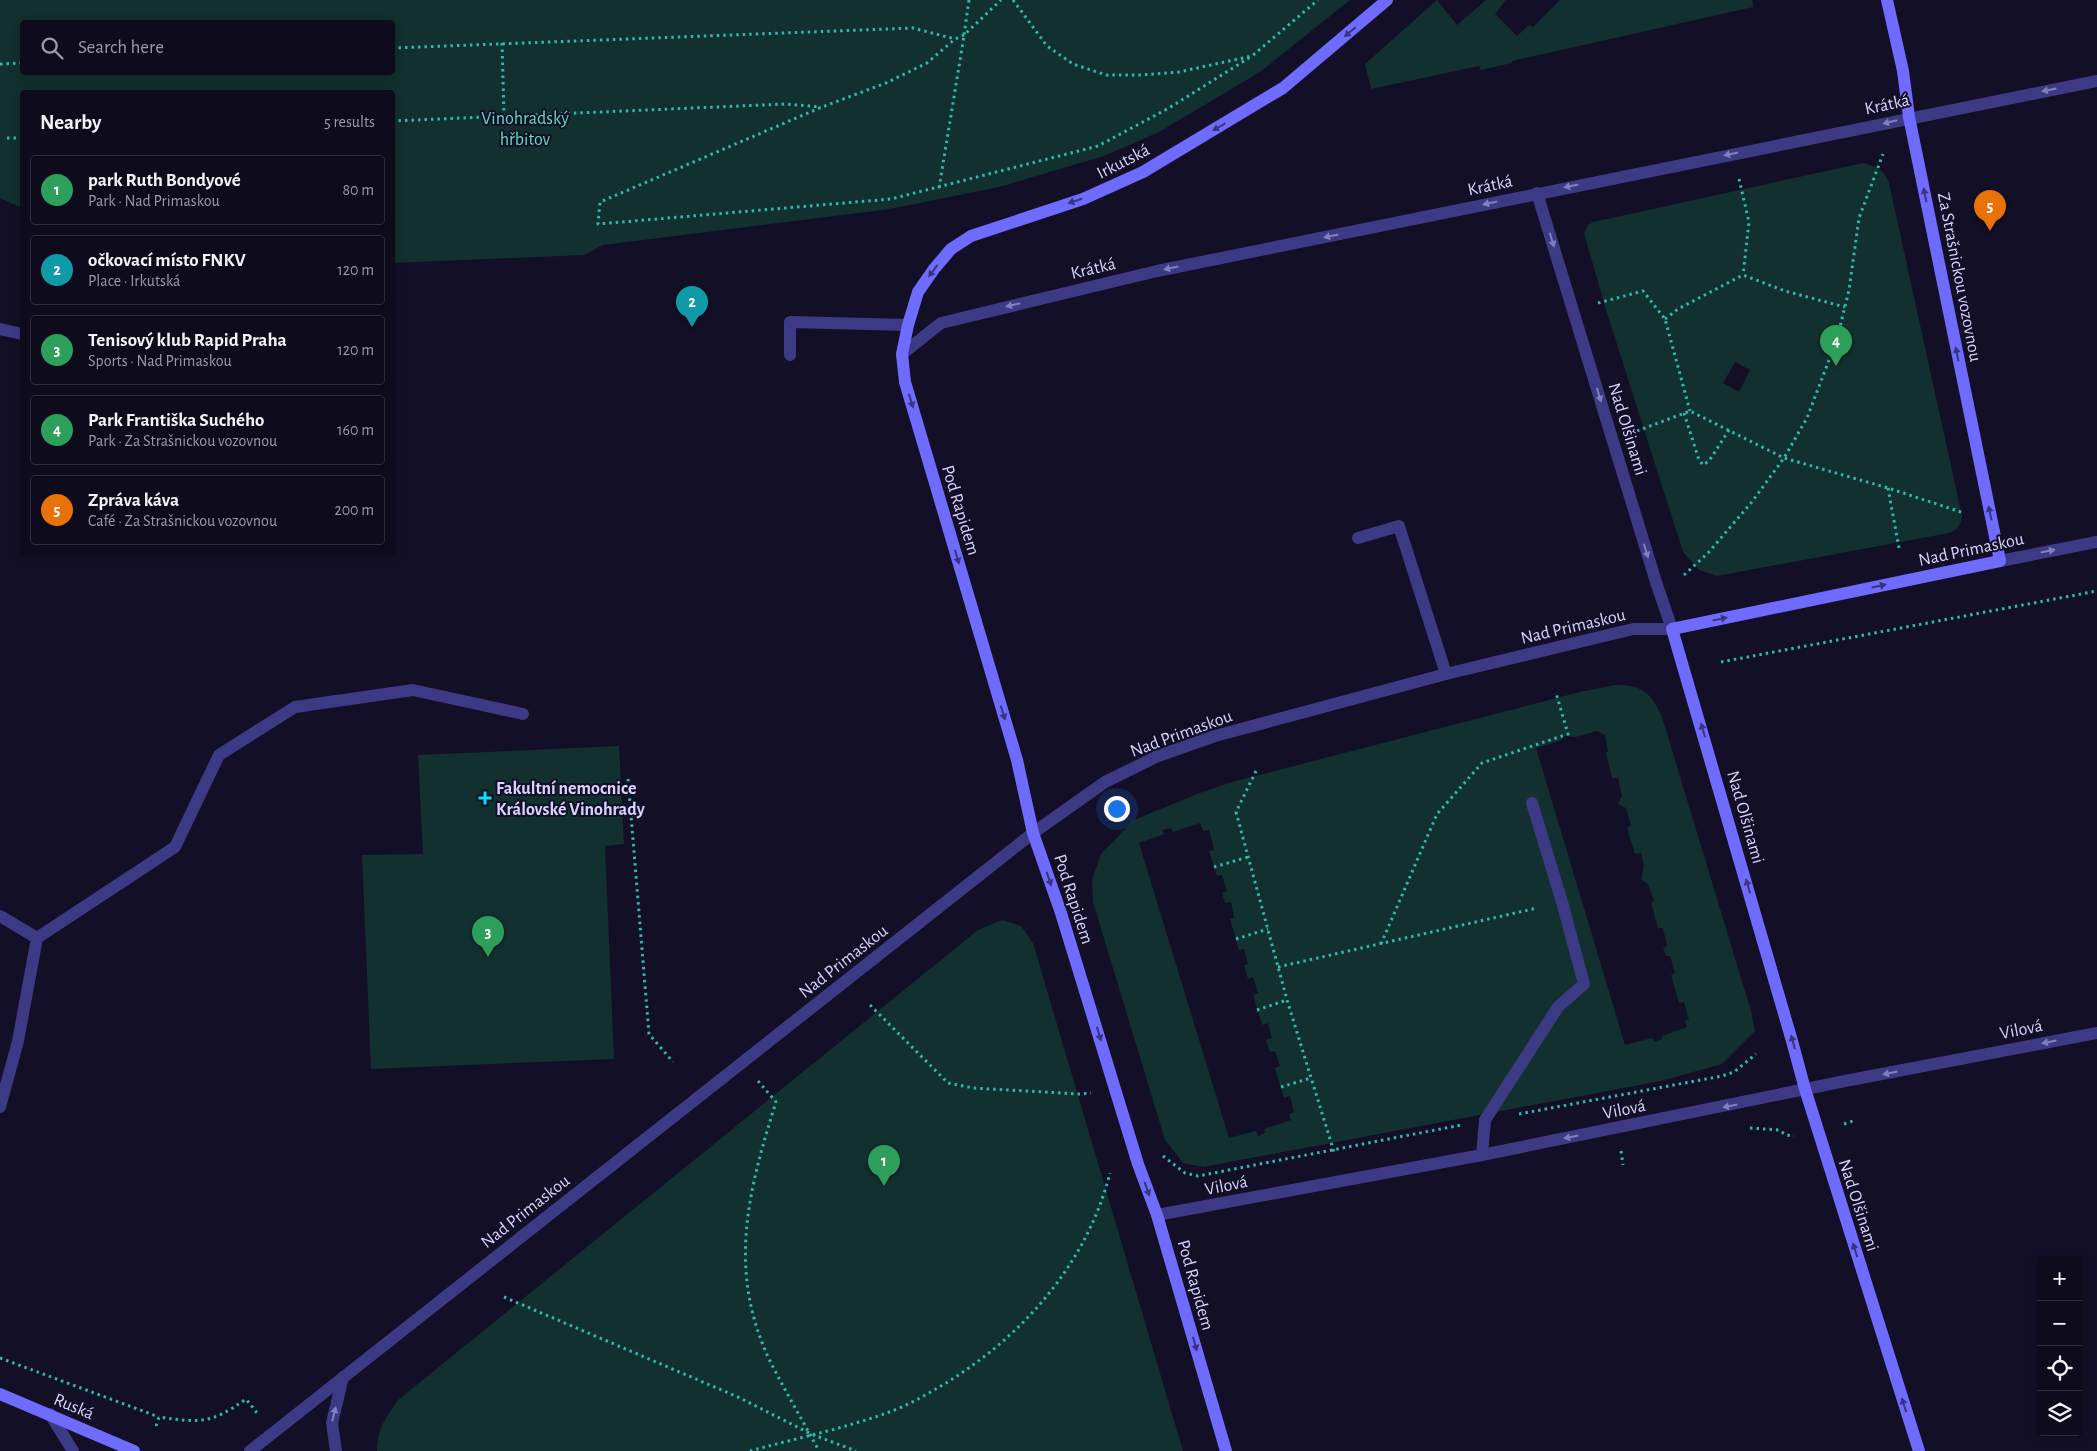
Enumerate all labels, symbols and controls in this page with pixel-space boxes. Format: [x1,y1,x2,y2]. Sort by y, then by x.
search box [20,20,395,75]
one-way arrow [1345,26,1357,38]
icon: search [38,34,66,62]
text: Search here [78,38,164,57]
one-way arrow [2042,86,2057,94]
street label: Krátká [1863,91,1911,119]
park label: Vinohradský hřbitov [481,110,569,149]
text: Nearby [40,112,101,133]
text: 5 results [324,114,375,130]
one-way arrow [1881,118,1897,126]
one-way arrow [1213,123,1226,132]
street label: Irkutská [1094,141,1153,183]
one-way arrow [1723,150,1738,158]
text: park Ruth Bondyové [88,171,241,190]
street label: Krátká [1466,172,1514,200]
text: 1 [54,182,60,198]
text: 80 m [343,182,374,198]
one-way arrow [1563,183,1579,191]
one-way arrow [1921,187,1929,202]
pin: 5 [1974,190,2006,231]
street label: Za Strašnickou vozovnou [1934,191,1984,363]
text: Park · Nad Primaskou [88,193,220,209]
one-way arrow [1067,197,1082,205]
one-way arrow [1482,199,1497,207]
one-way arrow [1322,232,1338,240]
one-way arrow [1548,233,1556,248]
text: očkovací místo FNKV [88,251,246,270]
street label: Krátká [1069,255,1117,283]
text: 2 [53,262,61,278]
text: 120 m [337,262,374,278]
one-way arrow [927,264,938,277]
one-way arrow [1163,265,1179,273]
text: Place · Irkutská [88,273,180,289]
pin: 2 [676,286,708,327]
one-way arrow [1006,302,1021,310]
pin: 4 [1820,325,1852,366]
text: Tenisový klub Rapid Praha [88,331,287,350]
text: 3 [54,342,60,358]
text: 120 m [337,342,374,358]
one-way arrow [1953,346,1961,362]
text: Sports · Nad Primaskou [88,353,232,369]
street label: Nad Olšinami [1604,381,1650,478]
one-way arrow [1596,388,1603,403]
one-way arrow [907,394,915,409]
text: Park Františka Suchého [88,411,264,430]
text: 4 [53,422,61,438]
text: 160 m [337,422,374,438]
text: Park · Za Strašnickou vozovnou [88,433,277,449]
street label: Pod Rapidem [938,463,982,558]
text: Zpráva káva [88,491,179,510]
text: 5 [54,502,60,518]
text: 200 m [334,502,374,518]
one-way arrow [1986,506,1994,521]
text: Café · Za Strašnickou vozovnou [88,513,277,529]
street label: Nad Primaskou [1917,530,2025,570]
one-way arrow [1643,543,1651,558]
one-way arrow [2041,547,2057,555]
one-way arrow [954,550,962,565]
one-way arrow [1871,582,1886,590]
street label: Nad Primaskou [1519,606,1627,648]
one-way arrow [1712,615,1727,623]
one-way arrow [1000,706,1008,721]
street label: Nad Primaskou [1128,707,1235,761]
one-way arrow [1698,722,1706,737]
street label: Nad Olšinami [1723,769,1767,866]
place label: Fakultní nemocnice Královské Vinohrady [496,780,646,819]
marker: Fakultní nemocnice Královské Vinohrady [478,791,492,805]
your location [1104,796,1130,822]
street label: Pod Rapidem [1050,852,1096,946]
one-way arrow [1046,872,1054,887]
one-way arrow [1743,878,1751,893]
pin: 3 [472,916,504,957]
street label: Nad Primaskou [796,922,891,1002]
street label: Vilová [1998,1017,2044,1043]
one-way arrow [1095,1026,1103,1041]
one-way arrow [1788,1035,1796,1050]
one-way arrow [2042,1038,2057,1046]
one-way arrow [1881,1069,1897,1077]
street label: Vilová [1601,1097,1647,1123]
one-way arrow [1722,1102,1738,1110]
one-way arrow [1563,1133,1579,1141]
pin: 1 [868,1145,900,1186]
street label: Nad Olšinami [1835,1157,1881,1254]
street label: Nad Primaskou [478,1172,573,1252]
street label: Vilová [1203,1173,1249,1199]
one-way arrow [1143,1182,1151,1197]
street label: Pod Rapidem [1174,1238,1217,1333]
one-way arrow [1851,1242,1858,1257]
map controls [2037,1256,2082,1436]
button: + [2037,1256,2082,1301]
button: − [2037,1301,2082,1346]
one-way arrow [1192,1337,1200,1352]
button: locate [2037,1346,2082,1391]
street label: Ruská [51,1391,96,1423]
button: layers [2037,1391,2082,1436]
one-way arrow [1900,1397,1907,1412]
one-way arrow [330,1406,338,1421]

